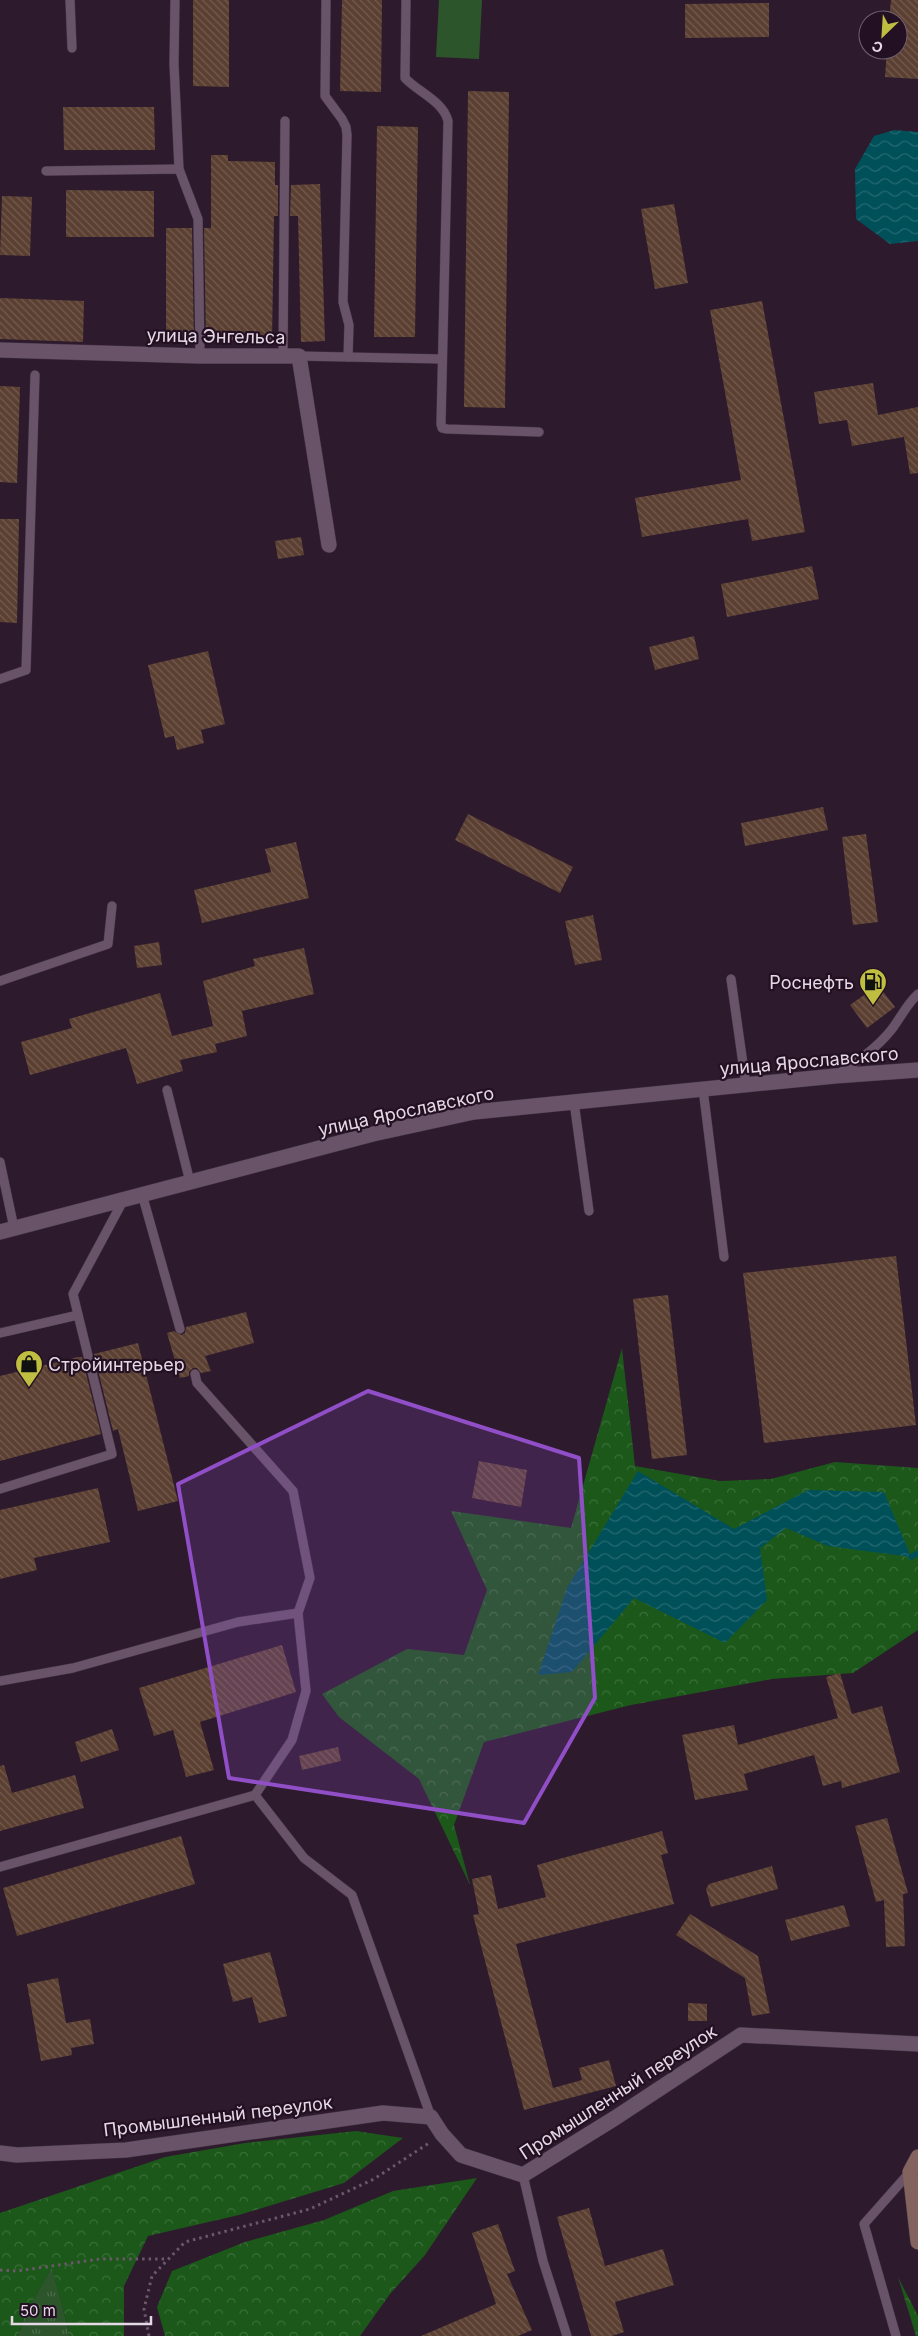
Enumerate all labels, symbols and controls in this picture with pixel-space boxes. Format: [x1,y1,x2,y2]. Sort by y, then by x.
north arrow [858,10,908,60]
text: С [869,37,886,57]
street label: улица Энгельса [146,324,286,348]
fuel station icon: Роснефть [858,967,888,1006]
place label: Роснефть [769,972,854,993]
street label: улица Ярославского [719,1043,899,1079]
street label: улица Ярославского [316,1082,496,1140]
shop icon: Стройинтерьер [14,1349,44,1388]
place label: Стройинтерьер [48,1354,185,1375]
street label: Промышленный переулок [516,2020,721,2164]
street label: Промышленный переулок [102,2091,334,2140]
scale bar [12,2294,151,2326]
text: 50 m [20,2301,56,2320]

